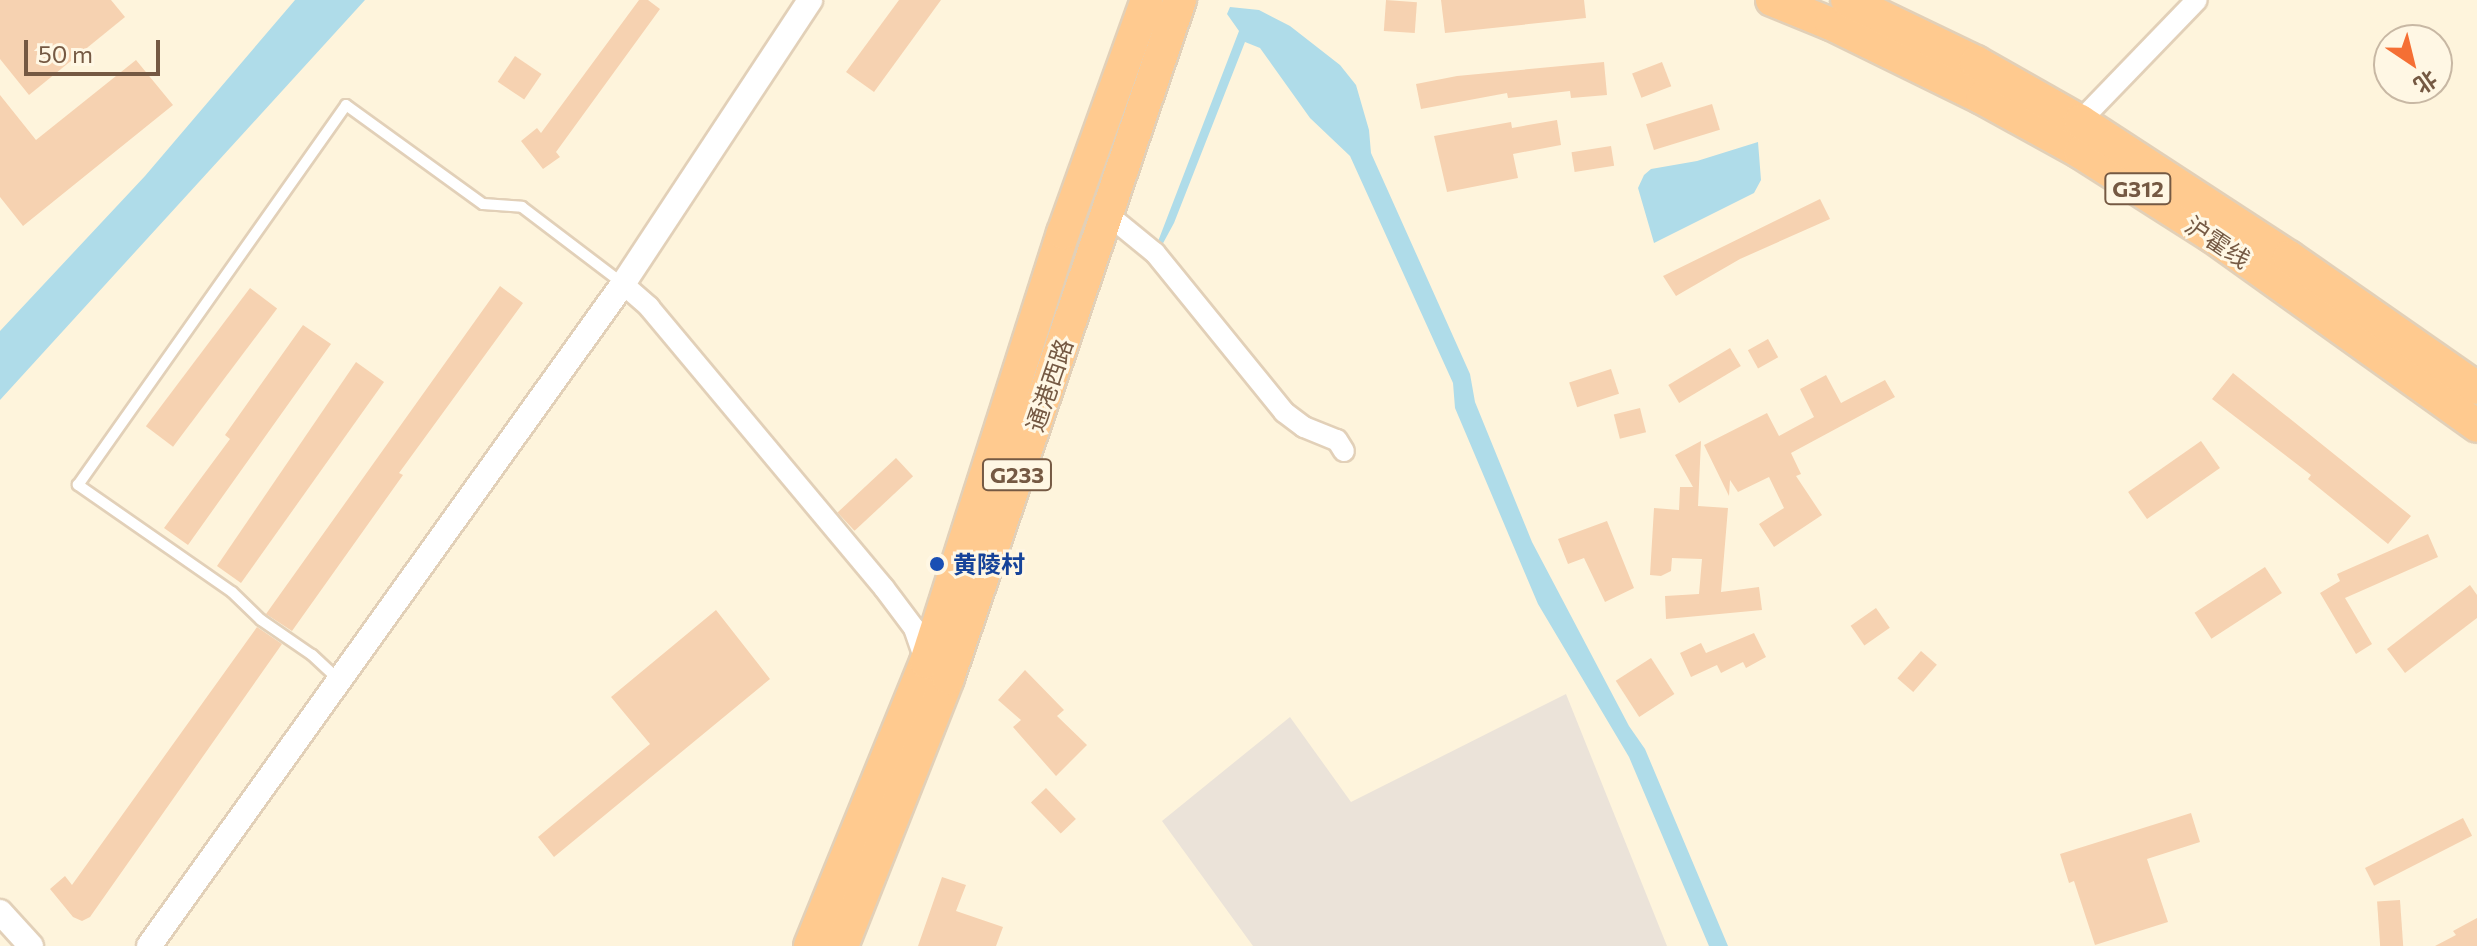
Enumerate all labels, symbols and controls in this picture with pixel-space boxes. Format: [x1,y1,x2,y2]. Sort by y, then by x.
scale bar [28,24,164,74]
north arrow [2373,24,2453,104]
text: 50 m [38,39,93,68]
text: 北 [2409,65,2443,100]
road number: G312 [2104,171,2172,207]
street label: 沪霍线 [2180,210,2256,274]
street label: 通港西路 [1020,335,1078,435]
road number: G233 [981,457,1053,493]
place label: 黄陵村 [953,550,1025,578]
marker: 黄陵村 [928,555,946,573]

